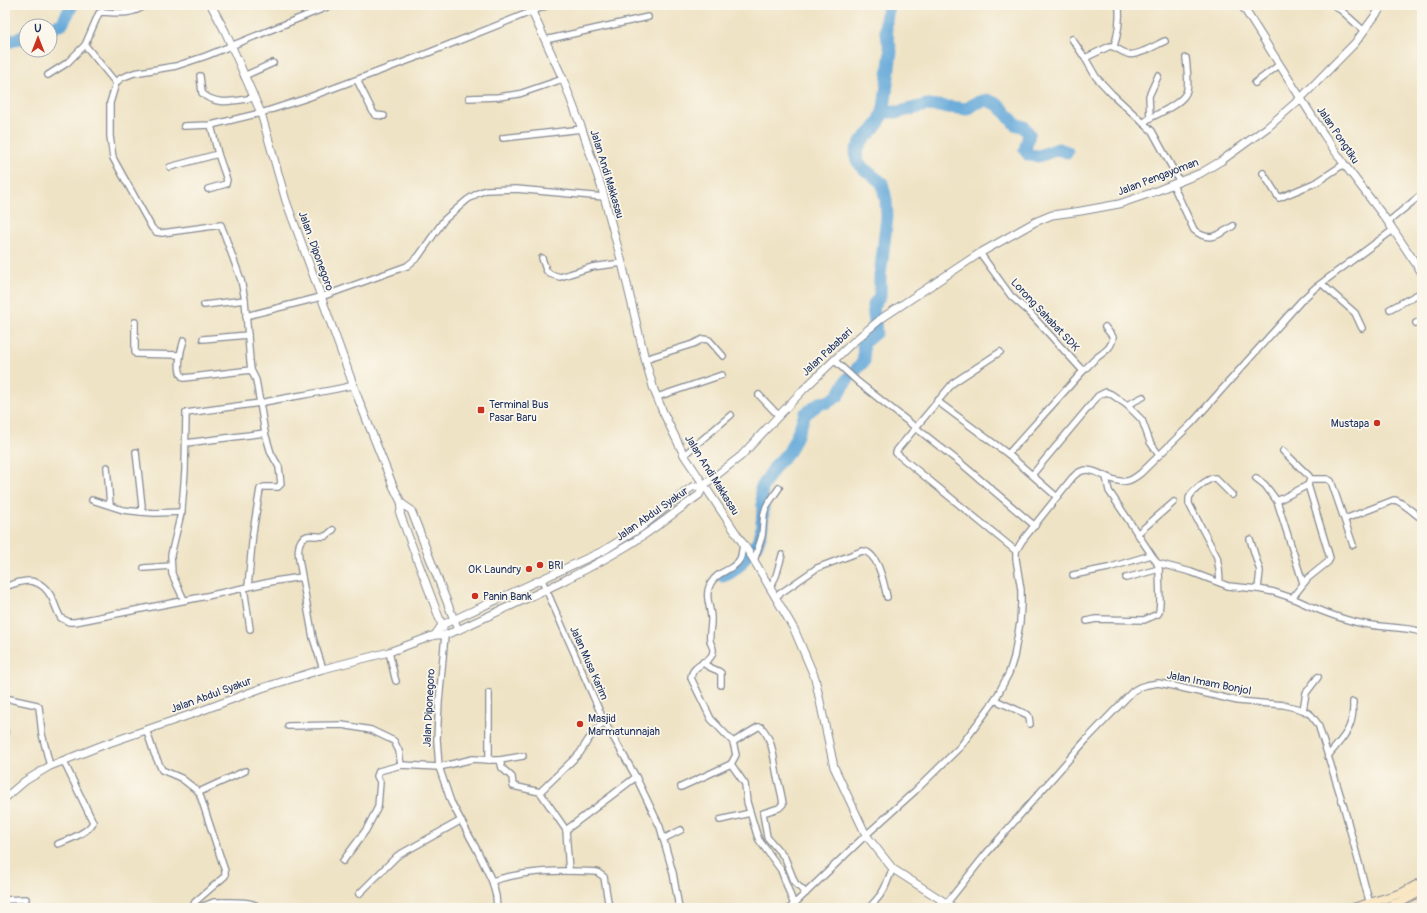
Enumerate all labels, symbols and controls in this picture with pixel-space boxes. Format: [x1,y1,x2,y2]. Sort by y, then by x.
north arrow [18,18,58,58]
text: U [34,22,42,35]
street label: Jalan Pongtiku [1314,104,1362,166]
street label: Jalan Andi Makkasau [587,128,627,220]
street label: Jalan Pengayoman [1116,156,1200,198]
street label: Jalan . Diponegoro [296,209,336,293]
street label: Lorong Sahabat SDK [1008,276,1082,354]
street label: Jalan Pababari [799,325,855,379]
place label: Terminal Bus Pasar Baru [489,398,549,424]
marker: Terminal Bus Pasar Baru [476,405,486,415]
place label: Mustapa [1331,417,1369,430]
marker: Mustapa [1372,418,1382,428]
street label: Jalan Andi Makkasau [682,432,742,518]
street label: Jalan Abdul Syakur [613,484,691,544]
place label: BRI [548,559,564,572]
marker: BRI [535,560,545,570]
place label: OK Laundry [468,563,521,576]
marker: OK Laundry [524,564,534,574]
place label: Panin Bank [483,590,532,603]
marker: Panin Bank [470,591,480,601]
street label: Jalan Musa Karim [567,624,611,702]
street label: Jalan Diponegoro [420,668,438,748]
street label: Jalan Imam Bonjol [1166,668,1252,698]
street label: Jalan Abdul Syakur [169,674,253,716]
place label: Masjid Marmatunnajah [588,712,660,738]
marker: Masjid Marmatunnajah [575,719,585,729]

